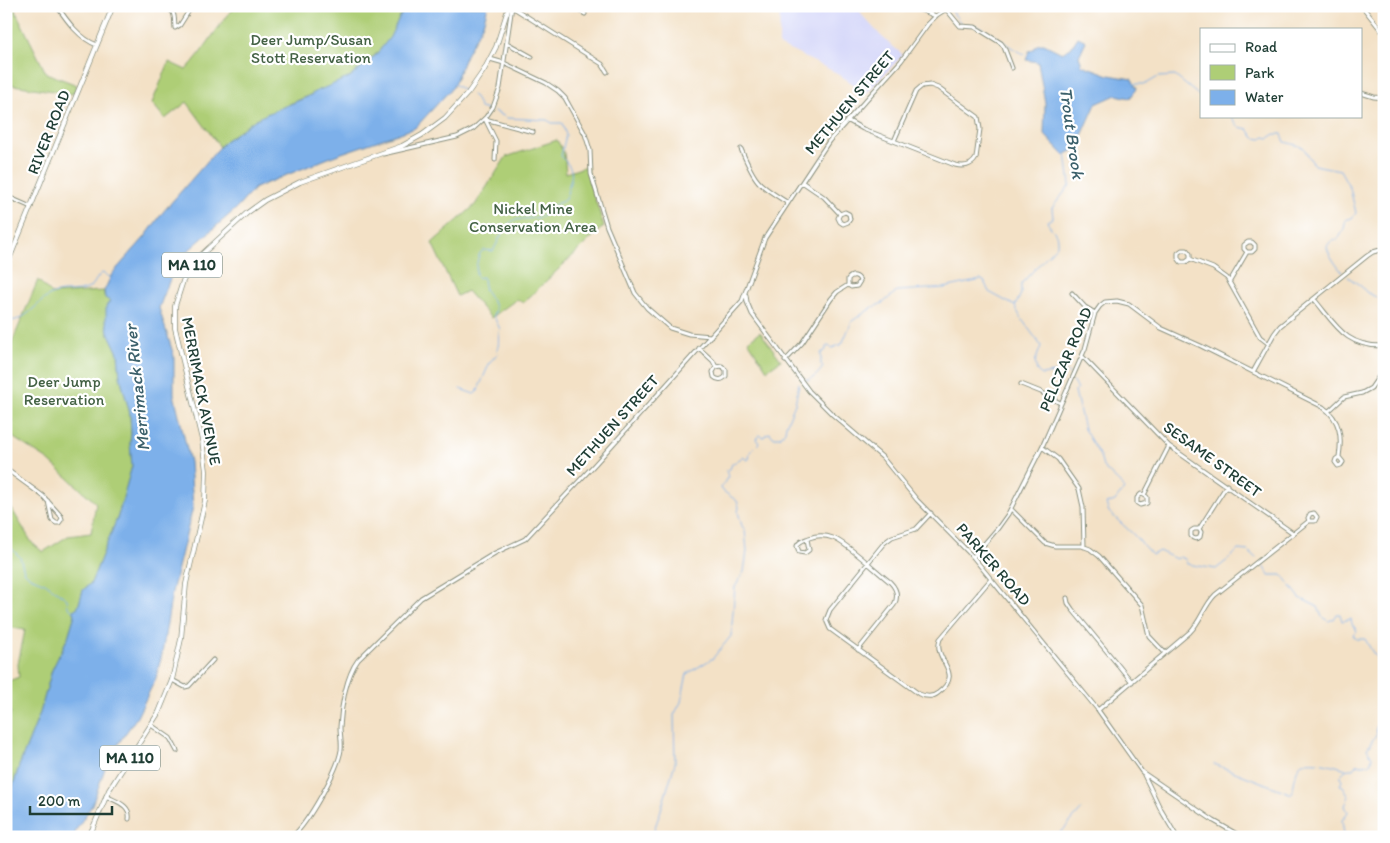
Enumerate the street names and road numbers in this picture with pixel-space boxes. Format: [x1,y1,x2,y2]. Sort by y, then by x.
street label: METHUEN STREET [800,47,898,158]
street label: RIVER ROAD [23,87,74,177]
road number: MA 110 [162,252,222,278]
street label: PELCZAR ROAD [1035,304,1096,414]
street label: MERRIMACK AVENUE [178,315,225,467]
street label: METHUEN STREET [562,371,663,480]
street label: SESAME STREET [1160,417,1265,501]
street label: PARKER ROAD [952,519,1035,610]
road number: MA 110 [100,746,160,770]

